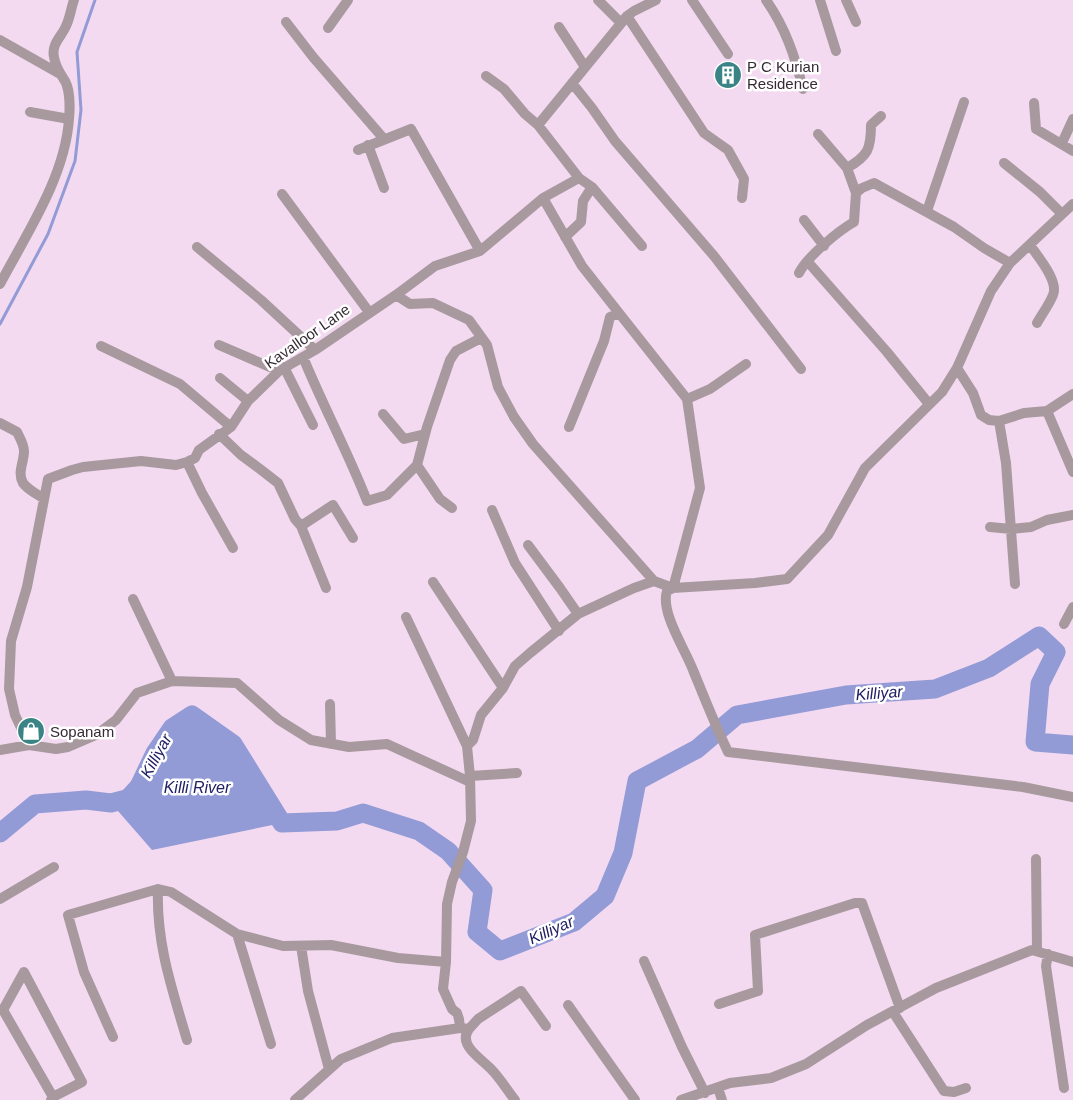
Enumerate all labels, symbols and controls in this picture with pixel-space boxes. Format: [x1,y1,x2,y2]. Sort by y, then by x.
place label: P C Kurian Residence [747,58,819,92]
building icon: P C Kurian Residence [713,60,743,90]
street label: Kavalloor Lane [261,300,353,372]
water label: Killiyar [855,683,904,703]
shop icon: Sopanam [16,716,46,746]
place label: Sopanam [50,723,114,740]
water label: Killiyar [137,731,175,781]
water label: Killi River [164,779,231,796]
water label: Killiyar [526,912,577,947]

